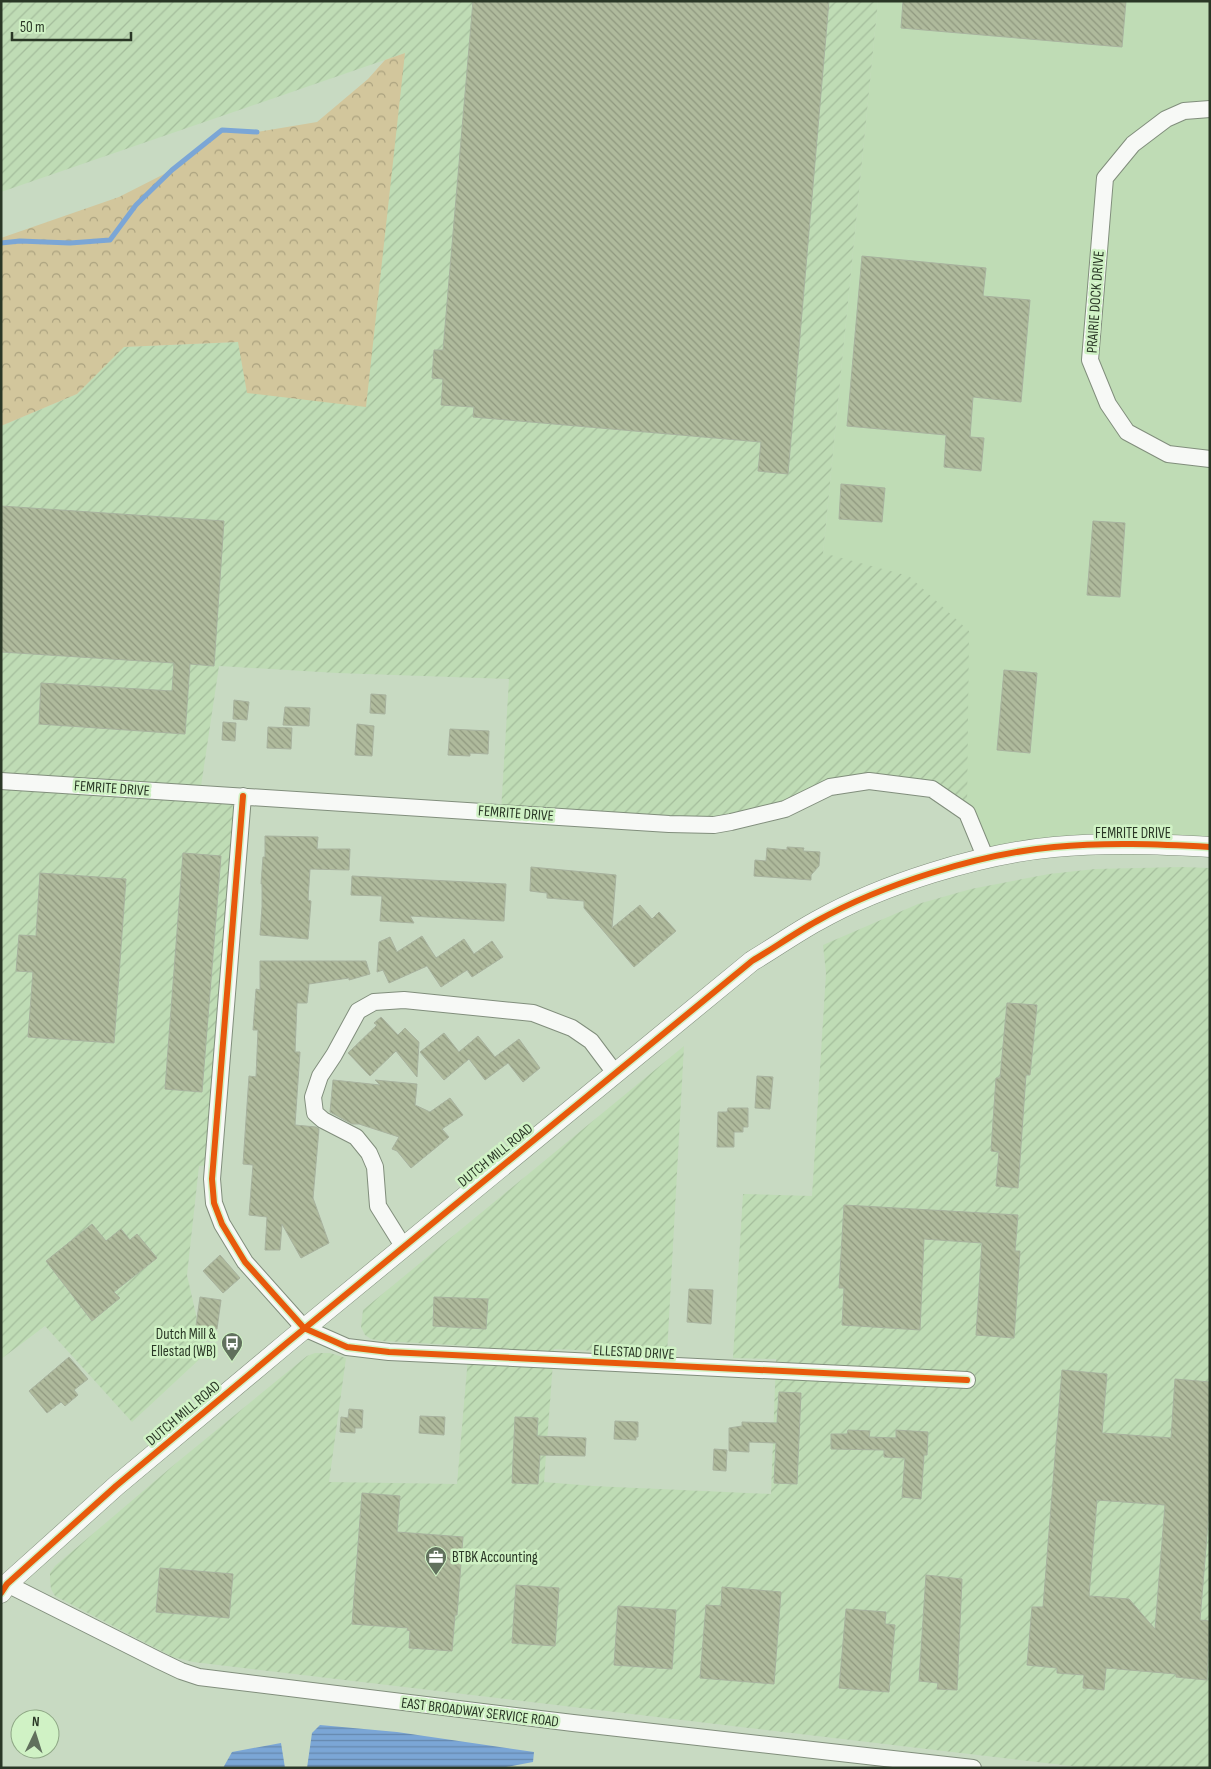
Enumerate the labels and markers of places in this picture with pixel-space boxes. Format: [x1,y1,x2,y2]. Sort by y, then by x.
place label: Dutch Mill & Ellestad (WB) [151,1325,216,1361]
bus stop icon: Dutch Mill & Ellestad (WB) [220,1331,244,1362]
office icon: BTBK Accounting [424,1545,448,1576]
place label: BTBK Accounting [452,1548,538,1567]

